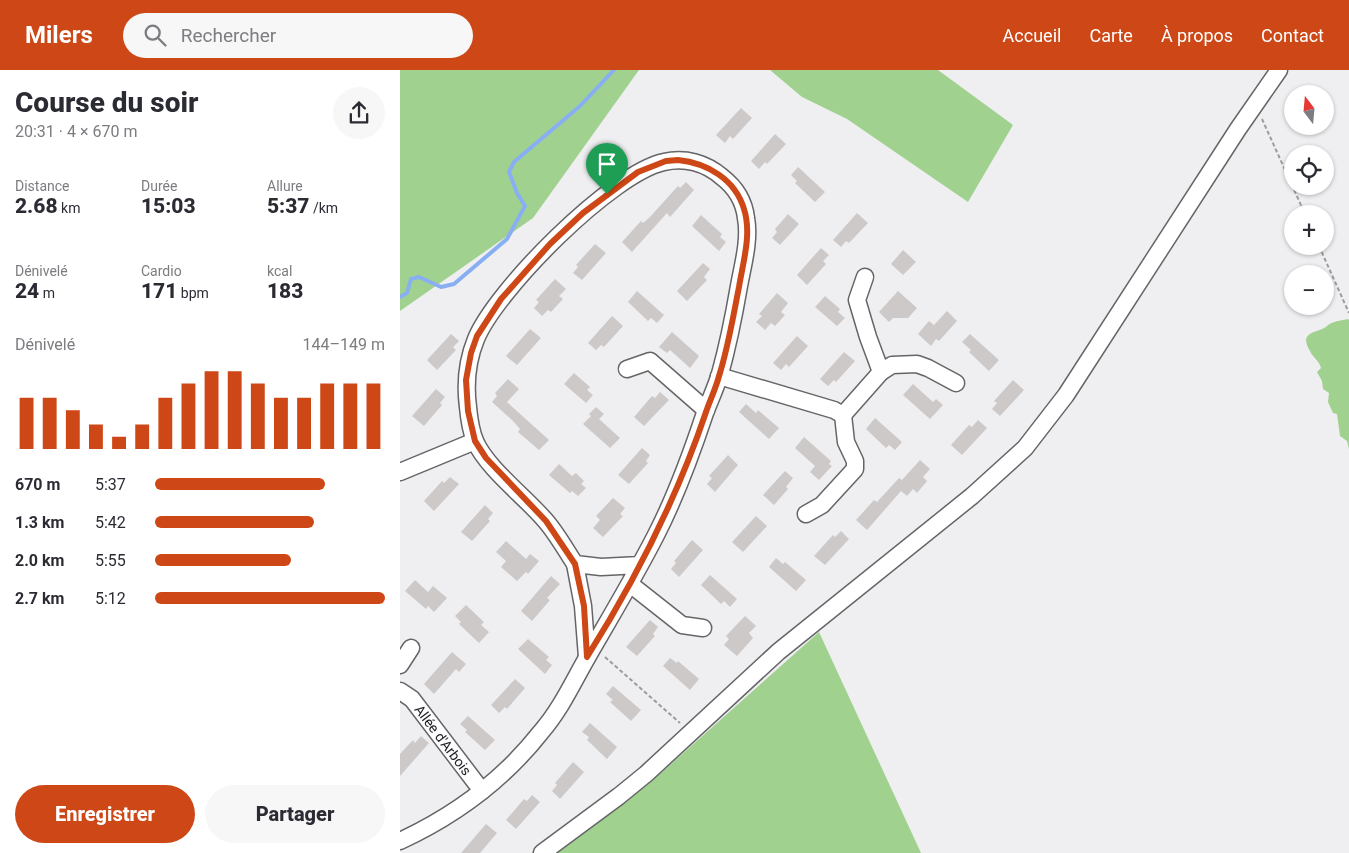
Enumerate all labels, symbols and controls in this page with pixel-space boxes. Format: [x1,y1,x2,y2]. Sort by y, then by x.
search box [123,13,473,58]
text: Milers [25,21,93,49]
icon: search [141,21,169,49]
text: Rechercher [181,24,276,47]
text: Accueil [1003,25,1061,46]
text: Carte [1089,25,1133,46]
text: À propos [1161,25,1233,46]
text: Contact [1261,25,1324,46]
north arrow [1284,85,1334,135]
map controls [1284,85,1334,315]
text: Course du soir [15,86,198,119]
button: share [333,87,385,139]
text: 20:31 · 4 × 670 m [15,122,137,141]
pin [586,143,628,194]
button: locate [1284,145,1334,195]
icon: arrive [593,150,621,178]
text: Distance [15,178,70,194]
text: Durée [141,178,177,194]
text: Allure [267,178,303,194]
text: 2.68 [15,194,58,218]
text: 15:03 [141,194,196,218]
text: 5:37 [267,194,309,218]
text: km [58,200,80,216]
text: /km [309,200,338,216]
button: + [1284,205,1334,255]
text: Dénivelé [15,263,68,279]
text: Cardio [141,263,182,279]
text: kcal [267,263,292,279]
button: − [1284,265,1334,315]
text: 24 [15,279,39,303]
text: 171 [141,279,177,303]
text: 183 [267,279,303,303]
text: m [39,285,55,301]
text: bpm [177,285,209,301]
text: Dénivelé [15,335,75,354]
text: 144–149 m [303,335,385,354]
text: 670 m [15,475,60,494]
text: 5:37 [95,475,126,494]
text: 1.3 km [15,513,64,532]
text: 5:42 [95,513,126,532]
text: 2.0 km [15,551,64,570]
text: 5:55 [95,551,126,570]
text: 2.7 km [15,589,64,608]
text: 5:12 [95,589,126,608]
street label: Allée d'Arbois [411,702,475,778]
button: Enregistrer [15,785,195,843]
button: Partager [205,785,385,843]

